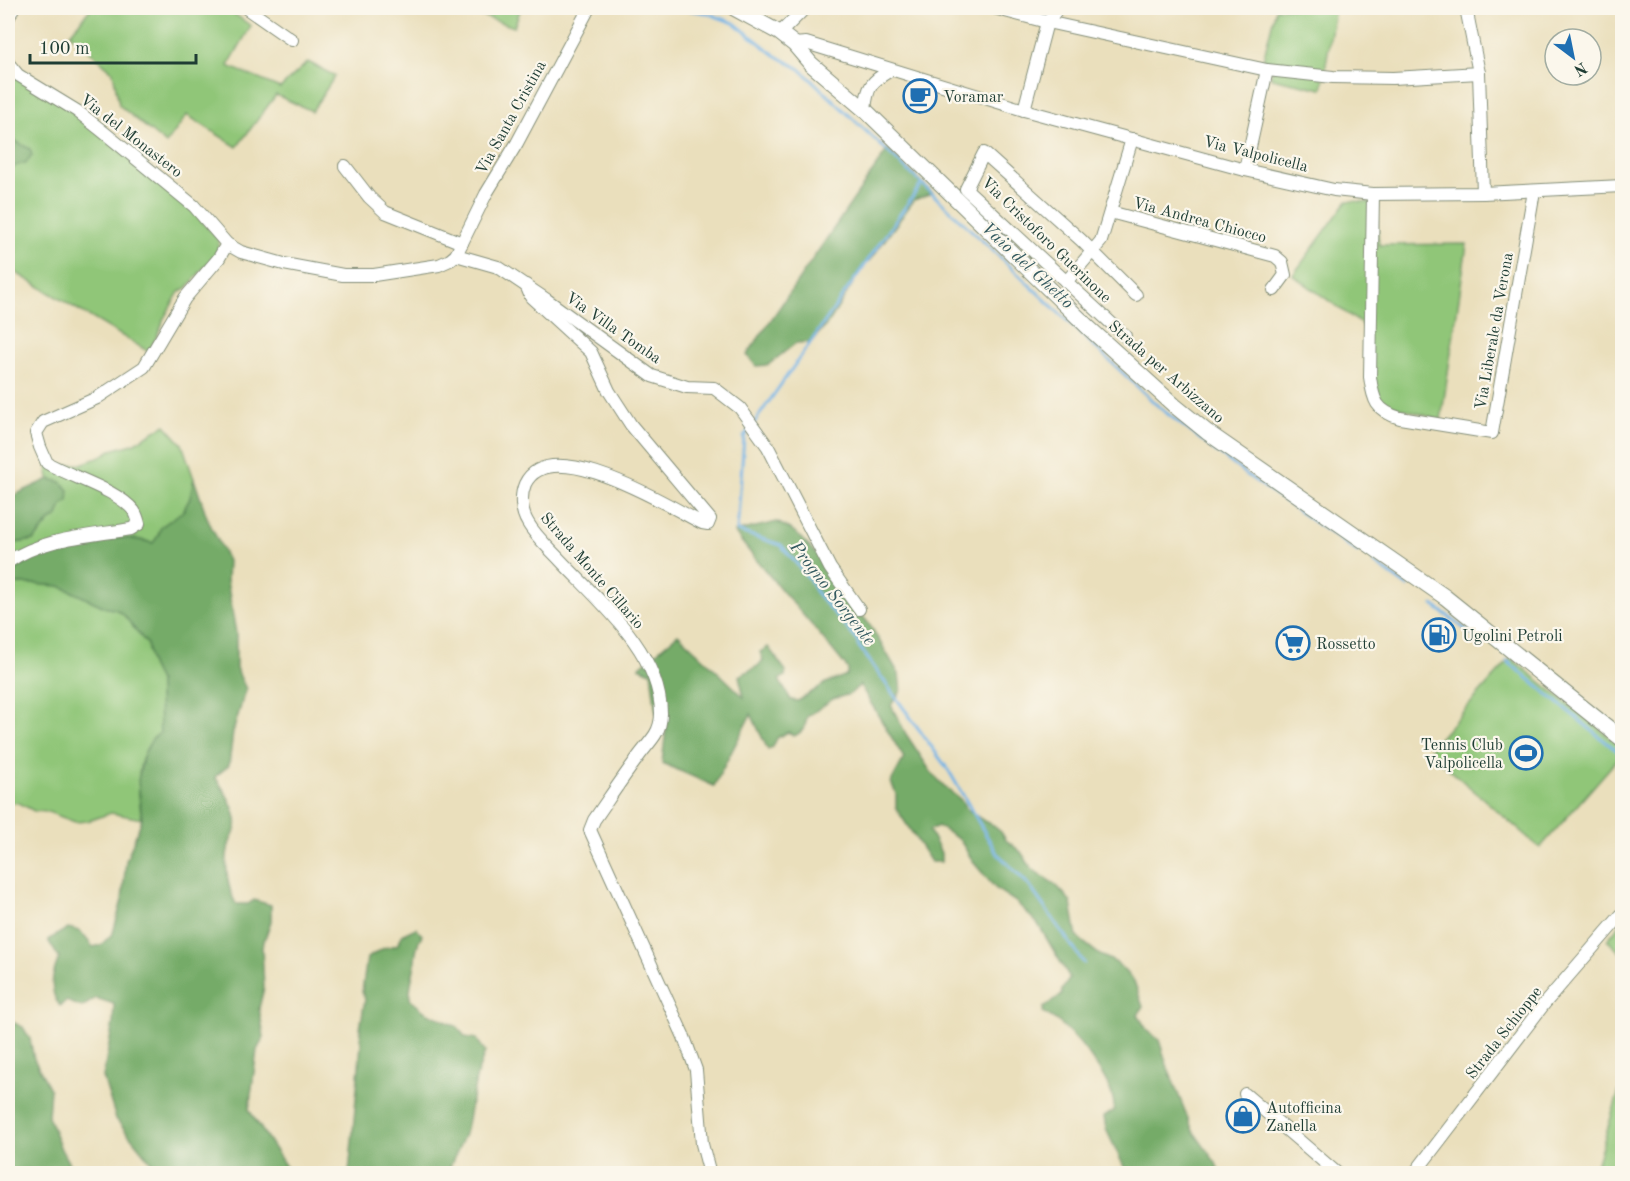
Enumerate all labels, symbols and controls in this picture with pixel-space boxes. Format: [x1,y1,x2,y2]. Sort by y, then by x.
scale bar [30,27,196,65]
north arrow [1543,27,1603,87]
text: 100 m [39,40,90,58]
street label: Via Santa Cristina [474,58,550,178]
text: N [1570,58,1589,78]
cafe icon: Voramar [902,78,938,114]
place label: Voramar [943,90,1004,106]
street label: Via del Monastero [77,92,185,181]
street label: Via Valpolicella [1201,134,1310,176]
street label: Via Cristoforo Guerinone [978,174,1114,306]
street label: Via Andrea Chiocco [1131,195,1268,246]
water label: Vaio del Ghetto [978,219,1077,313]
street label: Via Liberale da Verona [1473,251,1517,411]
street label: Via Villa Tomba [562,290,664,367]
street label: Strada per Arbizzano [1105,318,1227,427]
street label: Strada Monte Cillario [537,510,646,633]
water label: Progno Sorgente [785,537,878,649]
fuel station icon: Ugolini Petroli [1421,617,1457,653]
supermarket icon: Rossetto [1275,625,1311,661]
place label: Ugolini Petroli [1462,629,1563,645]
place label: Rossetto [1316,637,1376,653]
sports icon: Tennis Club Valpolicella [1508,735,1544,771]
place label: Tennis Club Valpolicella [1421,738,1503,772]
street label: Strada Schioppe [1464,984,1546,1082]
shop icon: Autofficina Zanella [1225,1098,1261,1134]
place label: Autofficina Zanella [1266,1101,1342,1135]

